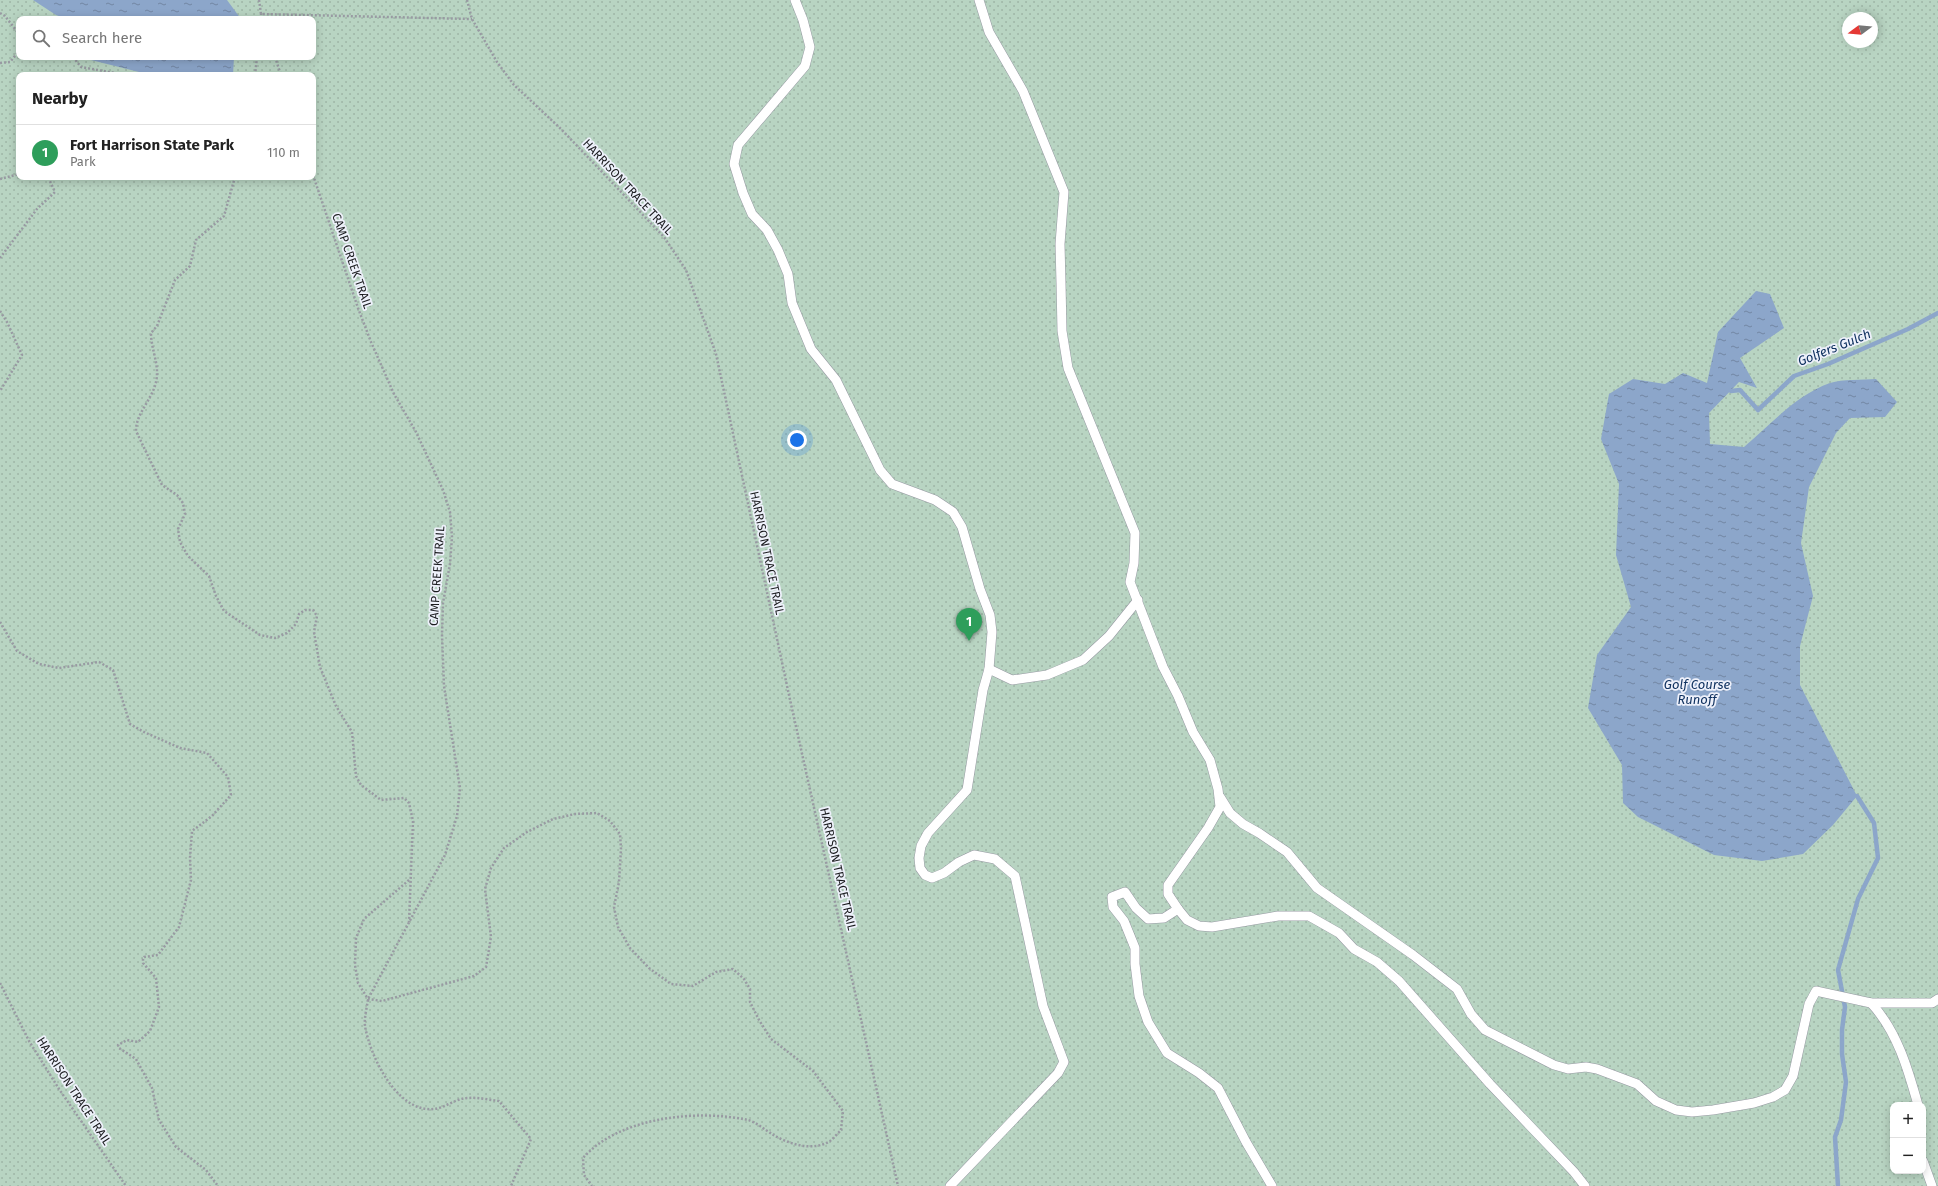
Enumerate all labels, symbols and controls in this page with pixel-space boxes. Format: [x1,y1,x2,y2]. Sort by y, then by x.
north arrow [1842,12,1878,48]
search box [16,16,316,60]
icon: search [30,27,52,49]
text: Search here [62,29,142,47]
text: Nearby [32,88,87,109]
text: Fort Harrison State Park [70,136,234,154]
street label: HARRISON TRACE TRAIL [580,136,676,238]
text: 1 [42,145,48,160]
text: 110 m [267,145,300,160]
text: Park [70,154,96,169]
street label: CAMP CREEK TRAIL [329,211,375,311]
water label: Golfers Gulch [1796,326,1873,369]
your location [787,430,807,450]
street label: HARRISON TRACE TRAIL [747,490,787,616]
street label: CAMP CREEK TRAIL [427,526,447,626]
pin: 1 [956,608,982,641]
water label: Golf Course Runoff [1664,677,1731,707]
street label: HARRISON TRACE TRAIL [817,806,859,932]
street label: HARRISON TRACE TRAIL [34,1034,114,1148]
map controls [1890,1102,1926,1174]
button: + [1890,1102,1926,1138]
button: − [1890,1138,1926,1174]

